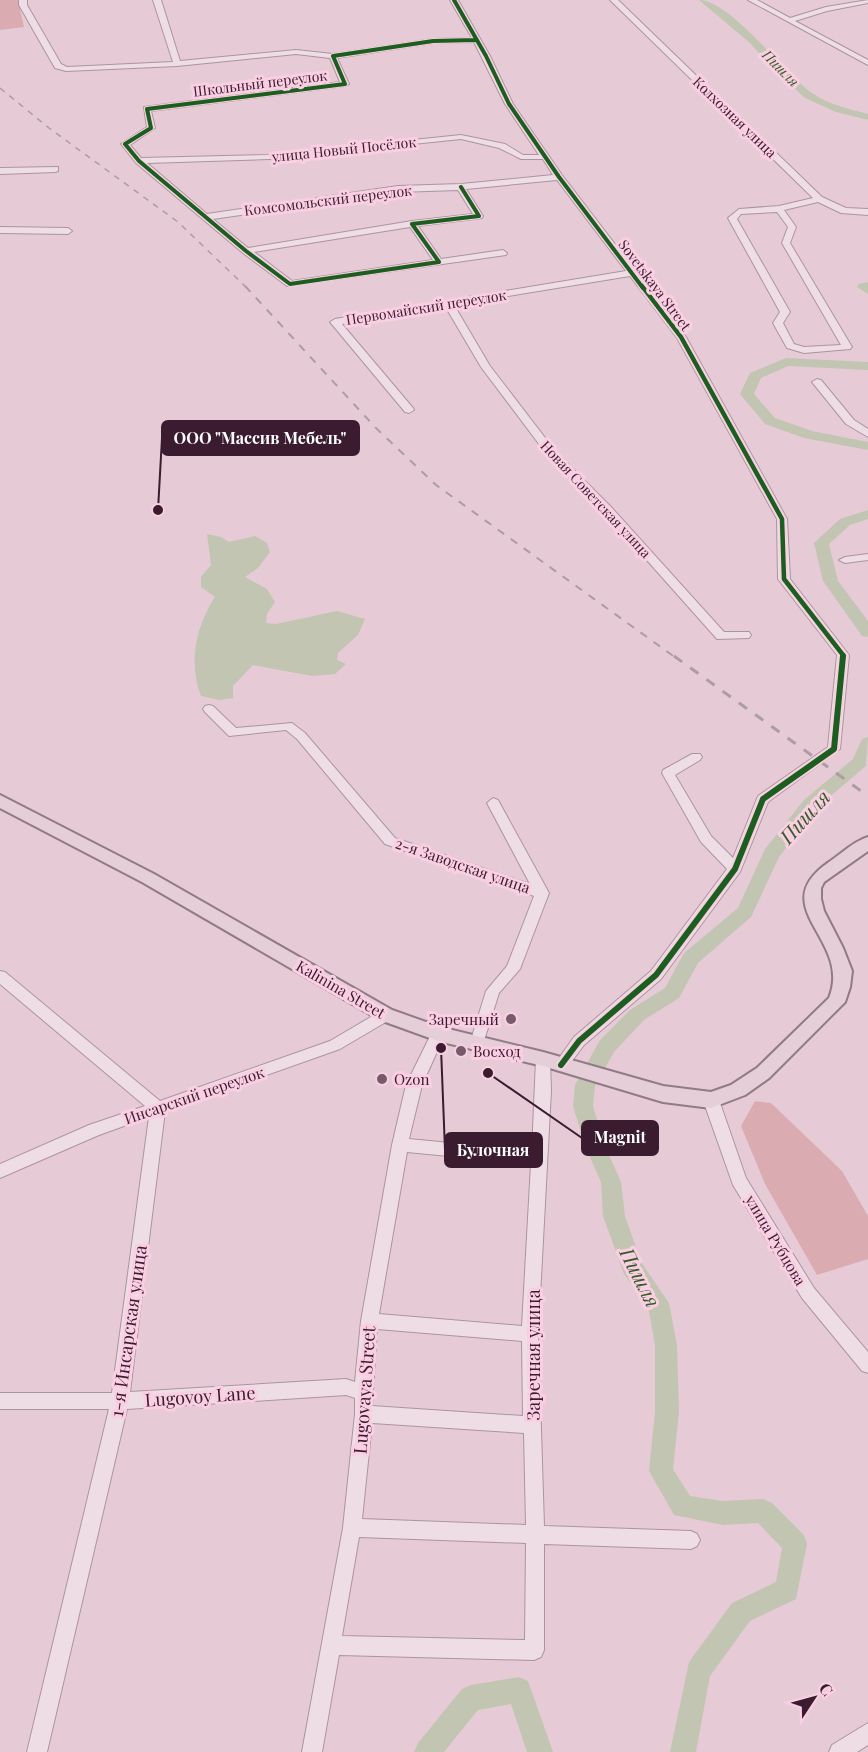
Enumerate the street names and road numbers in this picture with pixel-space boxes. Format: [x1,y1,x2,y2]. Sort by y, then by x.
street label: Школьный переулок [192,65,328,101]
street label: Колхозная улица [689,72,781,162]
street label: улица Новый Посёлок [270,132,417,166]
street label: Комсомольский переулок [243,180,413,220]
street label: Sovetskaya Street [614,236,696,335]
street label: Первомайский переулок [344,285,508,329]
street label: Новая Советская улица [537,436,655,562]
street label: 2-я Заводская улица [393,833,533,898]
street label: Kalinina Street [293,955,390,1023]
street label: Инсарский переулок [121,1062,267,1128]
street label: улица Рубцова [741,1190,811,1289]
street label: 1-я Инсарская улица [104,1243,152,1419]
street label: Заречная улица [521,1289,545,1421]
street label: Lugovaya Street [348,1325,380,1455]
street label: Lugovoy Lane [144,1380,256,1412]

